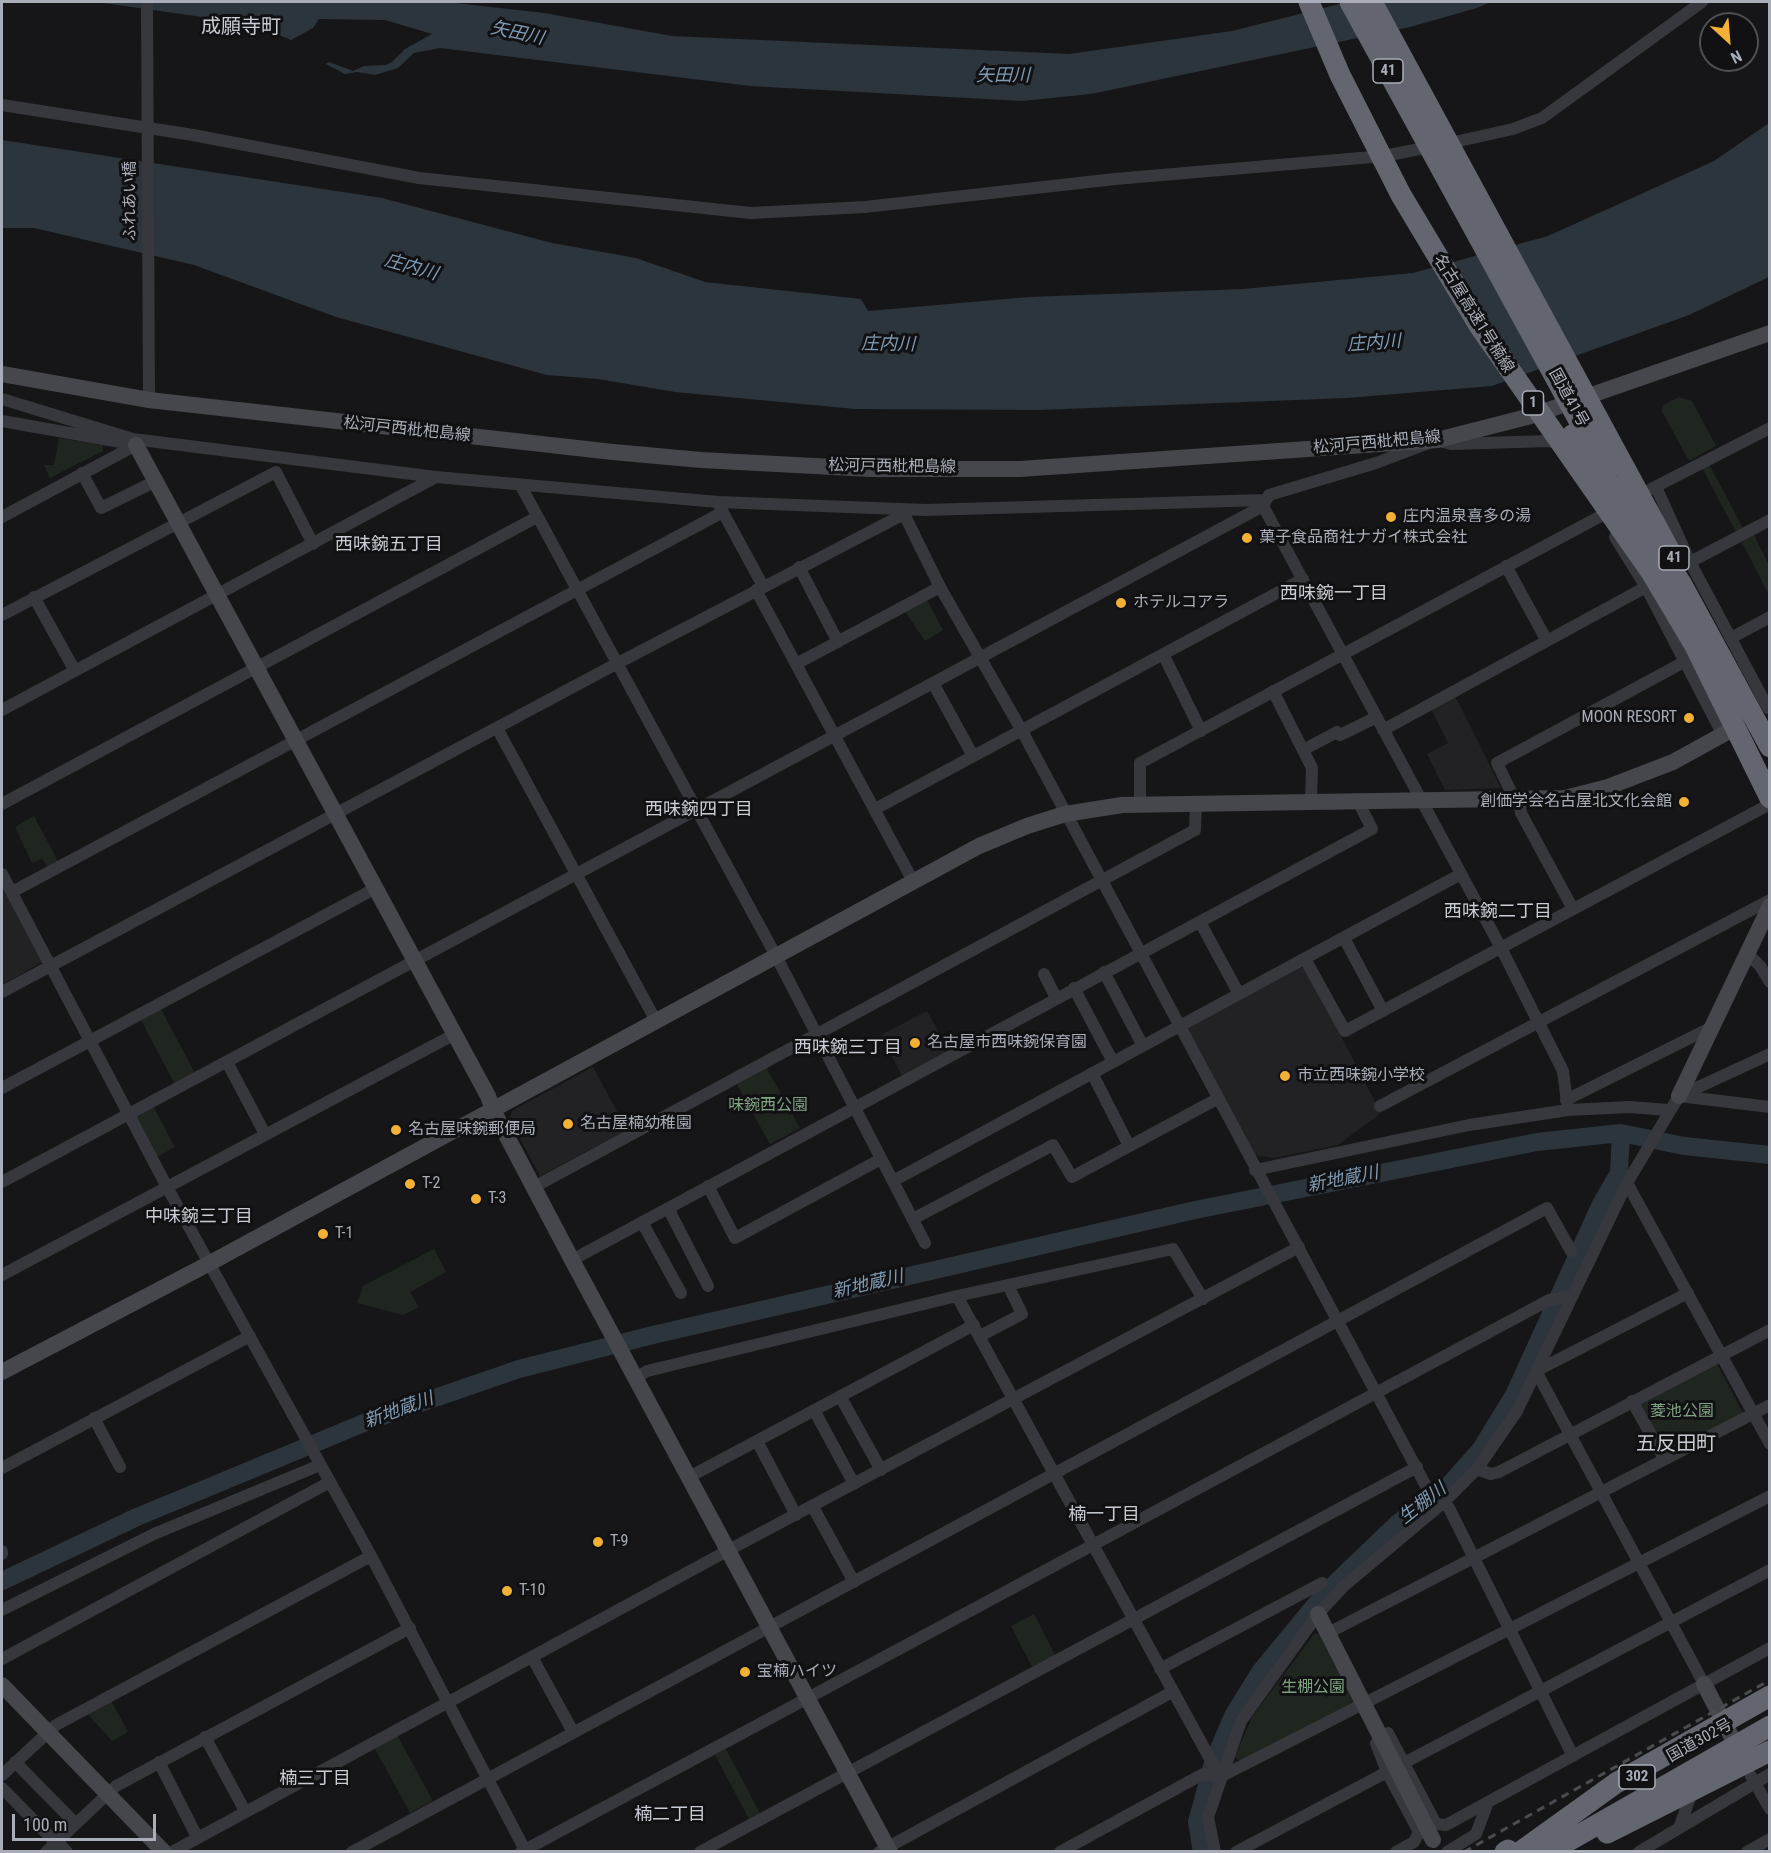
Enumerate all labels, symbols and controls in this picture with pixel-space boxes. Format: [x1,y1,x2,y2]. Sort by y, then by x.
north arrow [1699,12,1759,72]
district label: 成願寺町 [201,16,281,40]
water label: 矢田川 [488,18,546,50]
text: N [1728,46,1745,68]
road number: 41 [1373,59,1403,83]
water label: 矢田川 [976,65,1030,87]
street label: ふれあい橋 [121,161,141,241]
water label: 庄内川 [382,250,440,286]
street label: 名古屋高速1号楠線 [1429,251,1517,377]
water label: 庄内川 [1346,331,1402,357]
water label: 庄内川 [861,334,915,356]
street label: 国道41号 [1544,365,1592,431]
road number: 1 [1522,391,1544,415]
street label: 松河戸西枇杷島線 [342,414,472,446]
street label: 松河戸西枇杷島線 [1312,428,1442,458]
street label: 松河戸西枇杷島線 [828,456,956,478]
place label: 庄内温泉喜多の湯 [1403,507,1531,527]
marker: 庄内温泉喜多の湯 [1384,510,1398,524]
place label: 菓子食品商社ナガイ株式会社 [1259,528,1467,548]
marker: 菓子食品商社ナガイ株式会社 [1240,531,1254,545]
district label: 西味鋺五丁目 [335,534,443,556]
road number: 41 [1659,546,1689,570]
district label: 西味鋺一丁目 [1280,583,1388,605]
place label: ホテルコアラ [1133,593,1229,613]
marker: ホテルコアラ [1114,596,1128,610]
place label: MOON RESORT [1582,708,1677,728]
marker: MOON RESORT [1682,711,1696,725]
place label: 創価学会名古屋北文化会館 [1480,792,1672,812]
marker: 創価学会名古屋北文化会館 [1677,795,1691,809]
district label: 西味鋺四丁目 [645,799,753,821]
district label: 西味鋺二丁目 [1444,901,1552,923]
place label: 名古屋市西味鋺保育園 [927,1033,1087,1053]
marker: 名古屋市西味鋺保育園 [908,1036,922,1050]
district label: 西味鋺三丁目 [794,1037,902,1059]
place label: 市立西味鋺小学校 [1297,1066,1425,1086]
marker: 市立西味鋺小学校 [1278,1069,1292,1083]
park label: 味鋺西公園 [728,1096,808,1116]
place label: 名古屋楠幼稚園 [580,1114,692,1134]
marker: 名古屋楠幼稚園 [561,1117,575,1131]
place label: 名古屋味鋺郵便局 [408,1120,536,1140]
marker: 名古屋味鋺郵便局 [389,1123,403,1137]
water label: 新地蔵川 [1306,1163,1380,1197]
place label: T-2 [422,1174,440,1194]
marker: T-2 [403,1177,417,1191]
place label: T-3 [488,1189,506,1209]
marker: T-3 [469,1192,483,1206]
district label: 中味鋺三丁目 [145,1206,253,1228]
place label: T-1 [335,1224,353,1244]
marker: T-1 [316,1227,330,1241]
water label: 新地蔵川 [830,1266,906,1304]
water label: 新地蔵川 [361,1389,437,1433]
park label: 菱池公園 [1650,1402,1714,1422]
district label: 五反田町 [1636,1433,1716,1457]
water label: 生棚川 [1395,1479,1451,1529]
district label: 楠一丁目 [1068,1504,1140,1526]
place label: T-9 [610,1532,628,1552]
marker: T-9 [591,1535,605,1549]
place label: T-10 [519,1581,545,1601]
marker: T-10 [500,1584,514,1598]
place label: 宝楠ハイツ [757,1662,837,1682]
marker: 宝楠ハイツ [738,1665,752,1679]
park label: 生棚公園 [1281,1678,1345,1698]
street label: 国道302号 [1664,1715,1736,1767]
road number: 302 [1619,1765,1655,1789]
district label: 楠三丁目 [279,1768,351,1790]
scale bar [15,1802,159,1840]
district label: 楠二丁目 [634,1804,706,1826]
text: 100 m [23,1814,67,1835]

